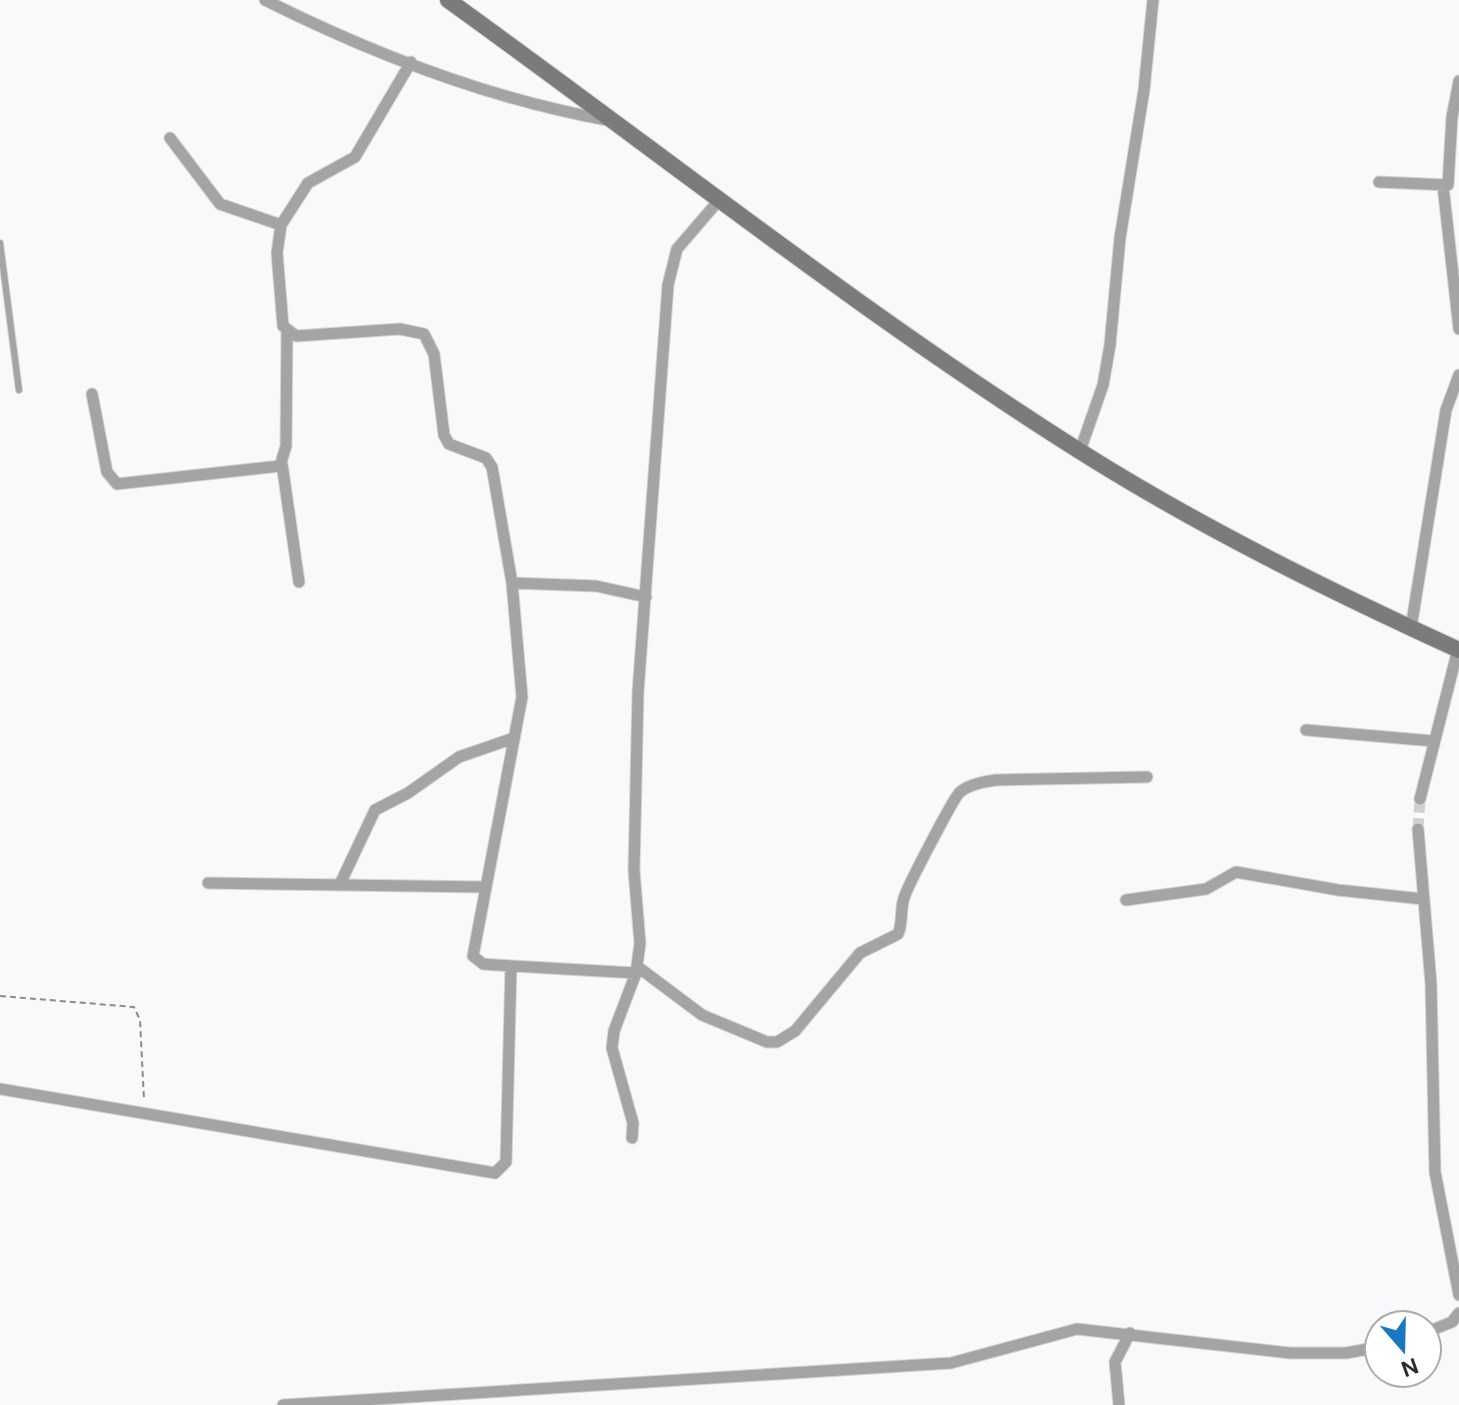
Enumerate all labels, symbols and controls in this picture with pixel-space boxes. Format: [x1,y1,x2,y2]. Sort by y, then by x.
north arrow [1363,1309,1443,1389]
text: N [1397,1351,1422,1384]

